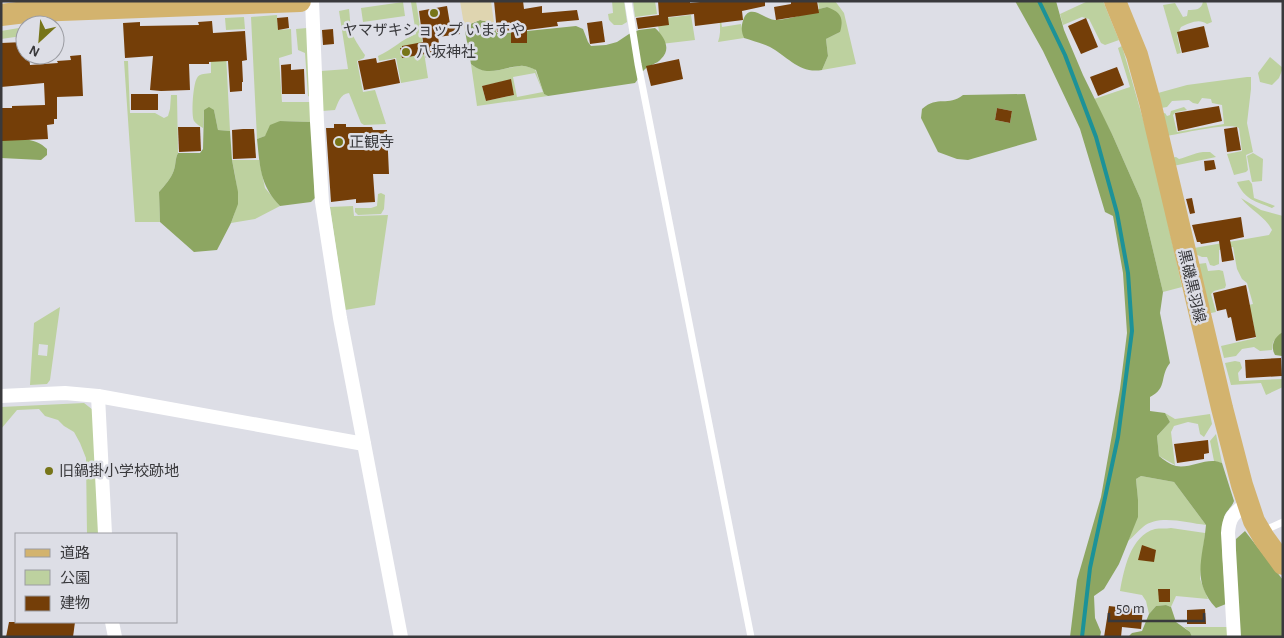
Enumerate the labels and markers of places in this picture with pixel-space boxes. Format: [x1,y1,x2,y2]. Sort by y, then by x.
marker: ヤマザキショップ いますや [428,7,440,19]
place label: ヤマザキショップ いますや [343,22,525,38]
place label: 八坂神社 [416,44,476,60]
marker: 八坂神社 [400,46,412,58]
place label: 正観寺 [349,134,394,150]
marker: 正観寺 [333,136,345,148]
place label: 旧鍋掛小学校跡地 [59,462,179,479]
marker: 旧鍋掛小学校跡地 [43,465,55,477]

